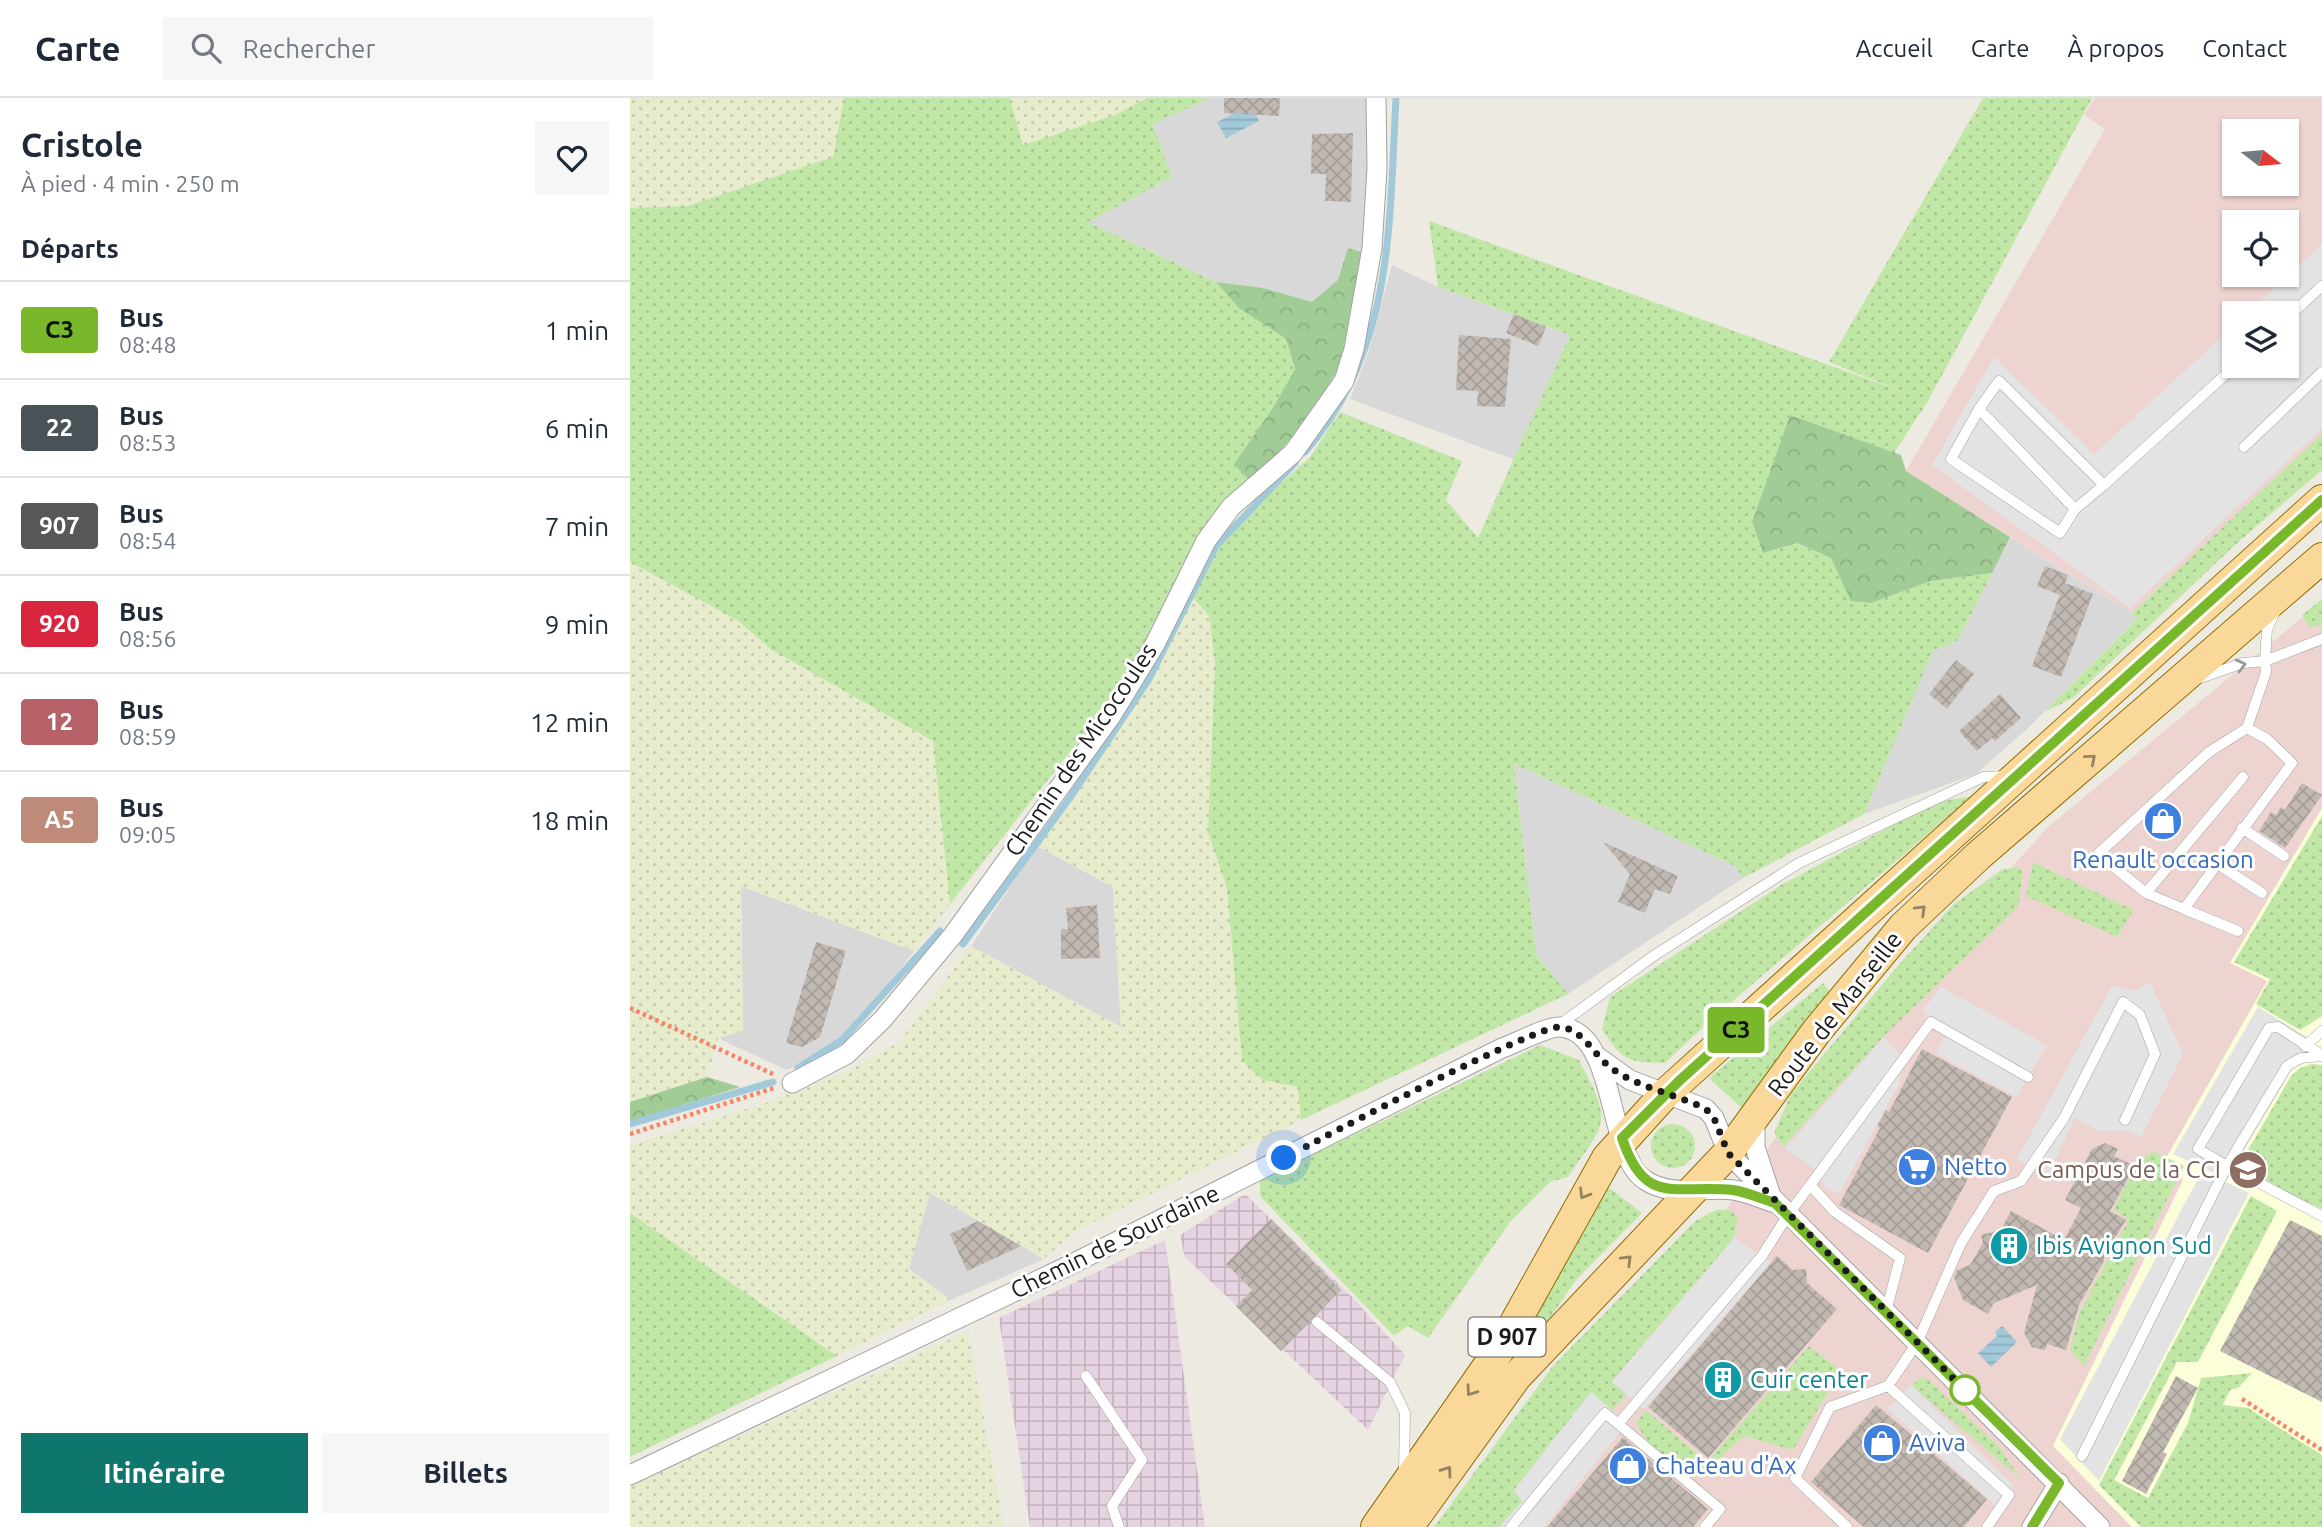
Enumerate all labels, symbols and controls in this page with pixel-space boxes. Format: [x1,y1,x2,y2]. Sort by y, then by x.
search box [163,17,653,80]
icon: search [187,29,225,67]
text: Carte [35,30,121,67]
text: Rechercher [243,34,375,63]
text: Accueil [1856,35,1933,62]
text: Carte [1971,35,2030,62]
text: À propos [2068,35,2164,62]
text: Contact [2202,35,2287,62]
north arrow [2222,119,2300,196]
map controls [2222,119,2299,378]
button: heart [535,121,609,195]
text: Cristole [21,126,143,163]
text: À pied · 4 min · 250 m [21,171,240,196]
button: locate [2222,210,2299,287]
text: Départs [21,234,119,263]
button: layers [2222,301,2299,378]
text: Bus [119,303,164,332]
text: C3 [45,316,74,343]
text: 1 min [545,316,609,345]
text: 08:48 [119,332,177,357]
text: Bus [119,401,164,430]
text: 22 [46,414,73,441]
text: 6 min [545,414,609,443]
text: 08:53 [119,430,177,455]
text: Bus [119,499,164,528]
text: 907 [39,512,80,539]
text: 7 min [545,512,609,541]
text: 08:54 [119,528,177,553]
text: Bus [119,597,164,626]
text: 920 [39,610,80,637]
text: 9 min [545,610,609,639]
text: 08:56 [119,626,177,651]
street label: Chemin des Micocoules [999,638,1162,861]
one-way arrow [2235,659,2247,673]
text: Bus [119,695,164,724]
text: 12 [46,708,73,735]
text: 12 min [530,708,609,737]
text: 08:59 [119,724,177,749]
one-way arrow [2083,755,2096,767]
text: Bus [119,793,164,822]
shop icon: Renault occasion [2142,800,2184,842]
text: A5 [44,806,75,833]
text: 18 min [530,806,609,835]
text: 09:05 [119,822,177,847]
place label: Renault occasion [2072,846,2254,873]
one-way arrow [1913,905,1926,918]
street label: Route de Marseille [1762,926,1907,1101]
line badge: C3 [1704,1007,1768,1053]
text: C3 [1722,1016,1750,1043]
your location [1266,1140,1301,1175]
supermarket icon: Netto [1896,1146,1938,1188]
school or university icon: Campus de la CCI [2227,1149,2269,1191]
place label: Netto [1944,1153,2007,1180]
place label: Campus de la CCI [2037,1156,2221,1183]
street label: Chemin de Sourdaine [1006,1179,1223,1304]
one-way arrow [1580,1187,1593,1200]
building icon: Ibis Avignon Sud [1988,1225,2030,1267]
place label: Ibis Avignon Sud [2036,1232,2212,1259]
one-way arrow [1618,1256,1631,1269]
road number: D 907 [1468,1318,1546,1356]
building icon: Cuir center [1702,1359,1744,1401]
place label: Cuir center [1750,1366,1868,1393]
unlabelled marker [1950,1375,1980,1405]
one-way arrow [1467,1383,1479,1396]
shop icon: Aviva [1861,1422,1903,1464]
place label: Aviva [1909,1429,1966,1456]
button: Itinéraire [21,1433,308,1513]
button: Billets [322,1433,609,1513]
shop icon: Chateau d'Ax [1607,1445,1649,1487]
place label: Chateau d'Ax [1655,1452,1797,1479]
one-way arrow [1439,1466,1451,1479]

